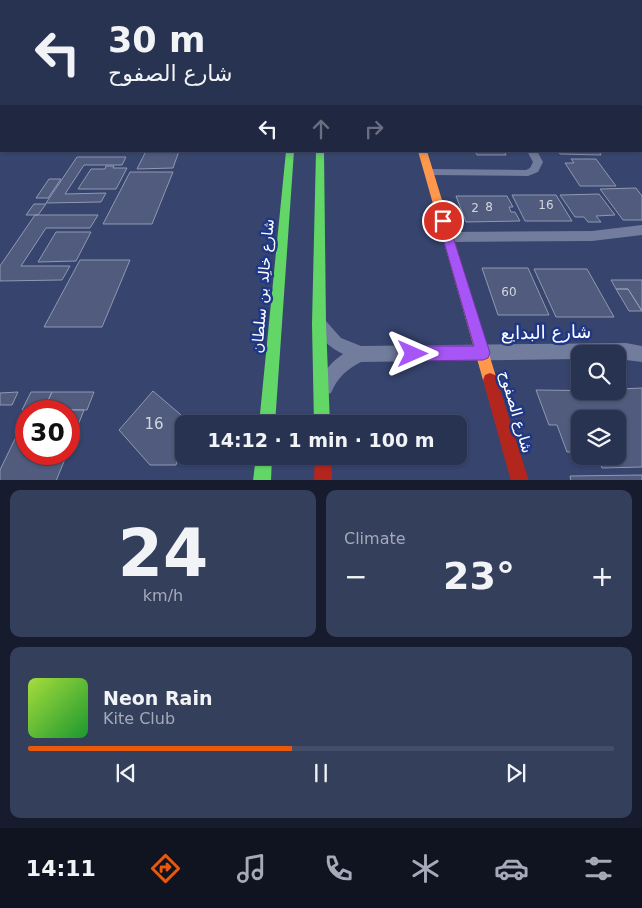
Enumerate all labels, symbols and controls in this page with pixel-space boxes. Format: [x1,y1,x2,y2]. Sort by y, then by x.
icon: left [25,20,90,85]
text: 30 m [108,20,205,60]
text: شارع الصفوح [108,61,232,86]
icon: left [254,115,282,143]
icon: ahead [307,115,335,143]
icon: right [360,115,388,143]
house number: 16 [538,198,554,212]
pin [422,200,464,242]
house number: 8 [485,200,493,214]
house number: 2 [471,201,479,215]
icon: arrive [429,207,457,235]
street label: شارع خالِد بن سلطان [248,218,278,354]
house number: 60 [501,285,517,299]
street label: شارع البدايع [500,321,592,344]
position arrow [386,327,438,379]
map controls [571,345,626,465]
button: search [571,345,626,400]
street label: شارع الصفوح [496,369,536,455]
speed limit sign: 30 [15,400,80,465]
button: layers [571,410,626,465]
house number: 16 [144,415,164,433]
text: 14:12 · 1 min · 100 m [207,429,435,451]
text: 24 [118,516,208,591]
text: Climate [344,529,406,548]
text: 23° [443,554,515,598]
text: − [344,560,367,593]
text: + [591,560,614,593]
text: km/h [143,586,183,605]
text: Neon Rain [103,687,212,709]
text: Kite Club [103,709,175,728]
icon: previous [112,759,140,787]
icon: pause [307,759,335,787]
icon: next [502,759,530,787]
icon: directions [148,851,183,886]
icon: music [234,851,269,886]
icon: phone [321,851,356,886]
icon: climate [408,851,443,886]
icon: car [494,851,529,886]
icon: filters [581,851,616,886]
text: 14:11 [26,856,96,881]

